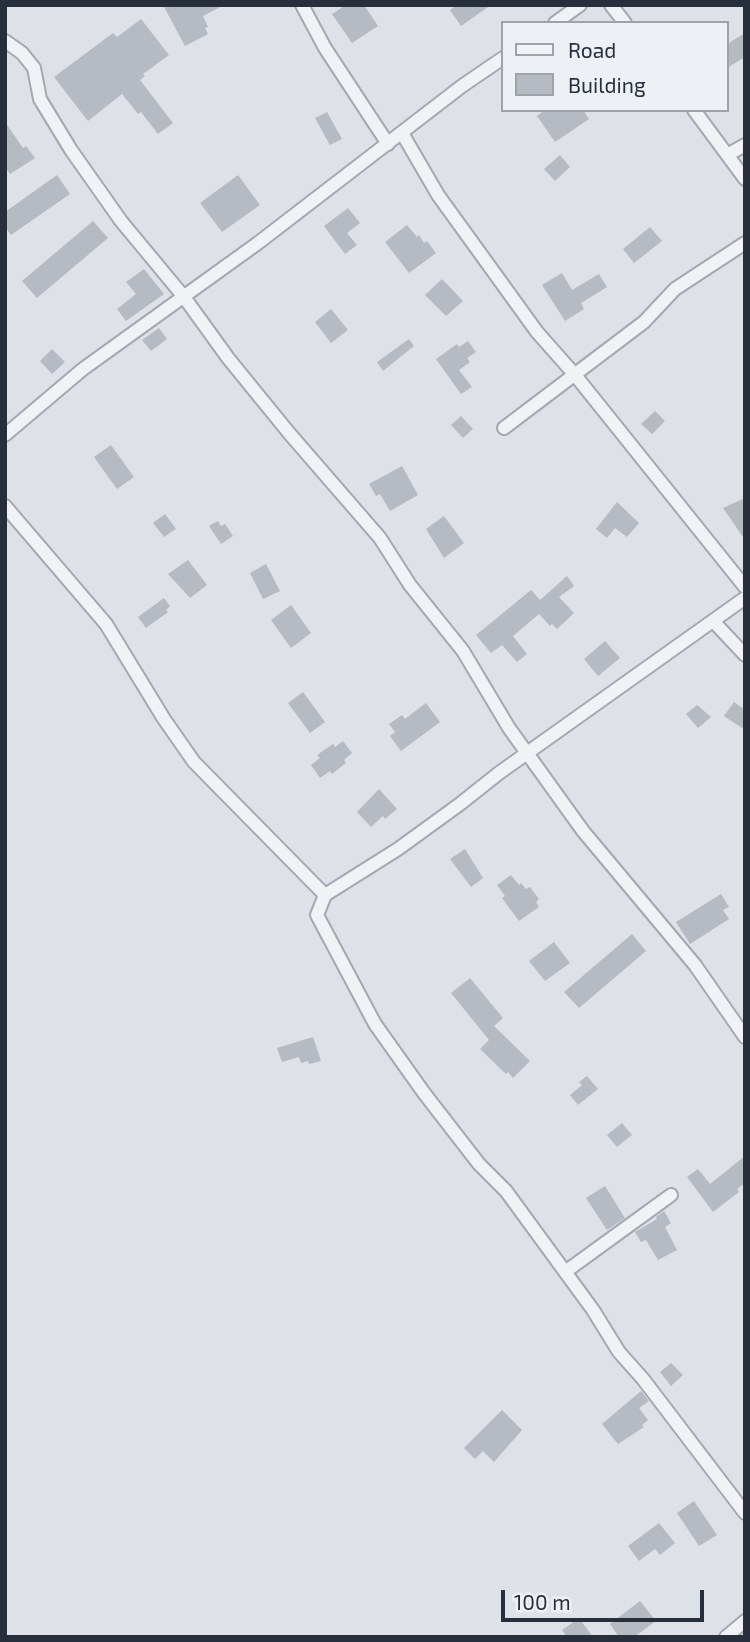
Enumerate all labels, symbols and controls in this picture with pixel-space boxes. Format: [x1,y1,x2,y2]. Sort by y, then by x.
legend [502,21,729,112]
text: Road [568,37,616,62]
text: Building [568,72,646,97]
scale bar [505,1576,708,1620]
text: 100 m [514,1589,571,1614]

